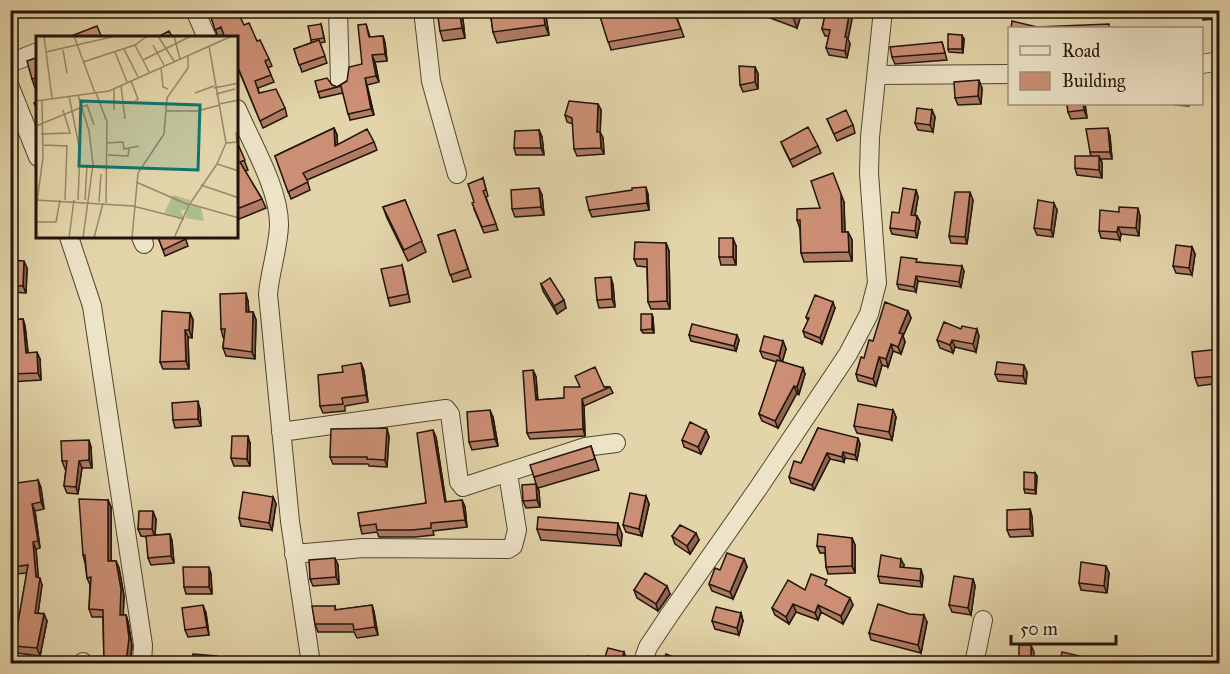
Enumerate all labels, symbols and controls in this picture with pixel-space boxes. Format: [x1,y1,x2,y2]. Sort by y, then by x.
legend [1008,27,1203,105]
inset map [36,36,238,238]
text: Road [1062,40,1100,62]
text: Building [1062,70,1126,93]
scale bar [1011,608,1116,646]
text: 50 m [1020,618,1058,640]

